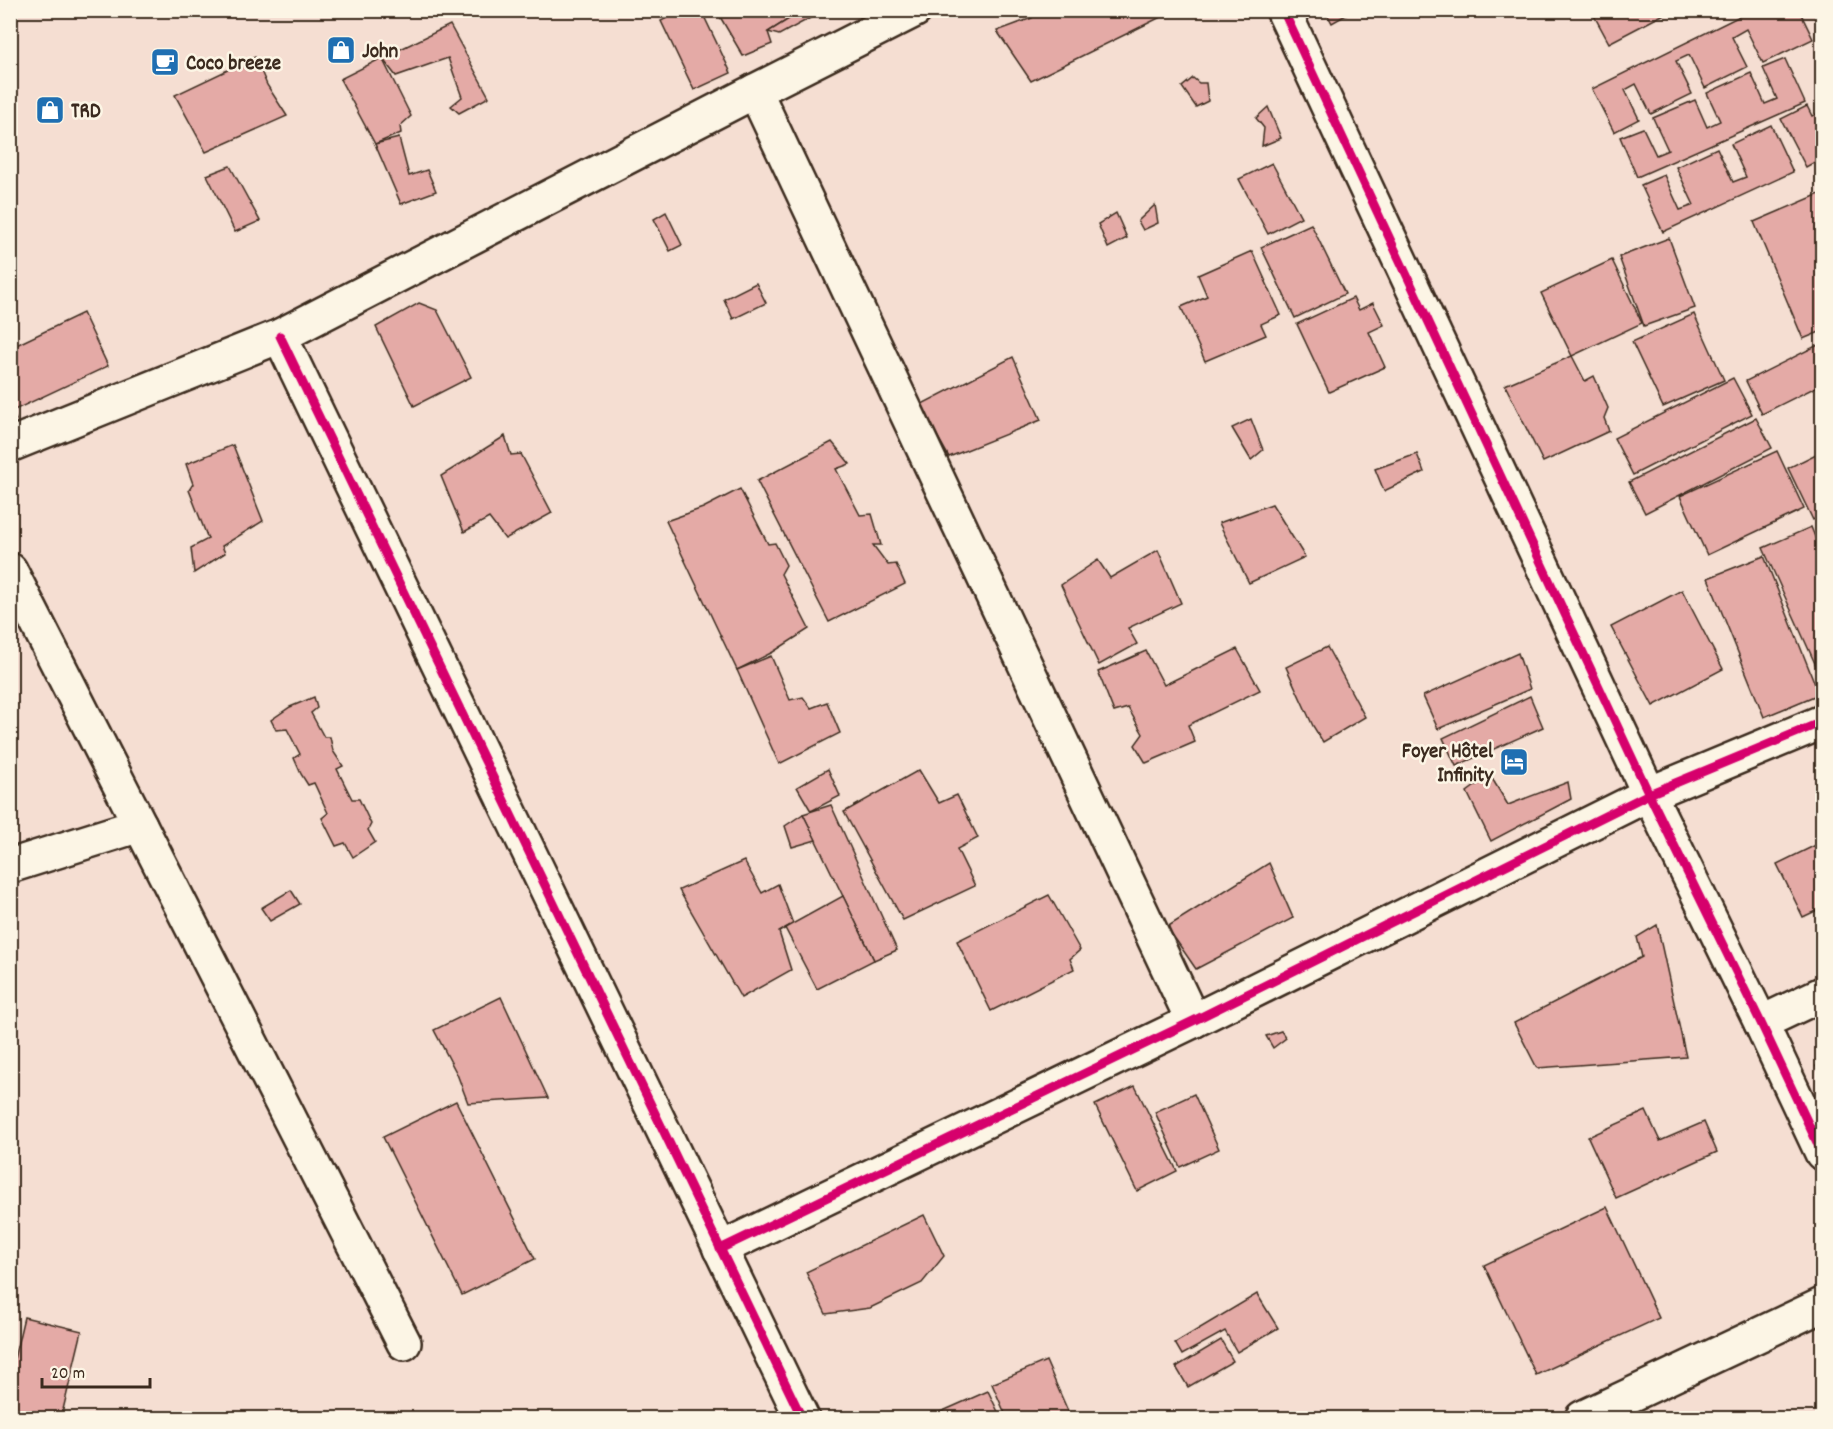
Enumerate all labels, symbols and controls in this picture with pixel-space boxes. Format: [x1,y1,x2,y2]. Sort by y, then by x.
shop icon: John [325,34,357,66]
place label: John [362,38,399,68]
cafe icon: Coco breeze [149,46,181,78]
place label: Coco breeze [186,50,281,80]
shop icon: TRD [34,94,66,126]
place label: TRD [71,98,101,128]
place label: Foyer Hôtel Infinity [1402,738,1494,792]
hotel icon: Foyer Hôtel Infinity [1498,746,1530,778]
scale bar [42,1351,150,1389]
text: 20 m [51,1362,85,1387]

